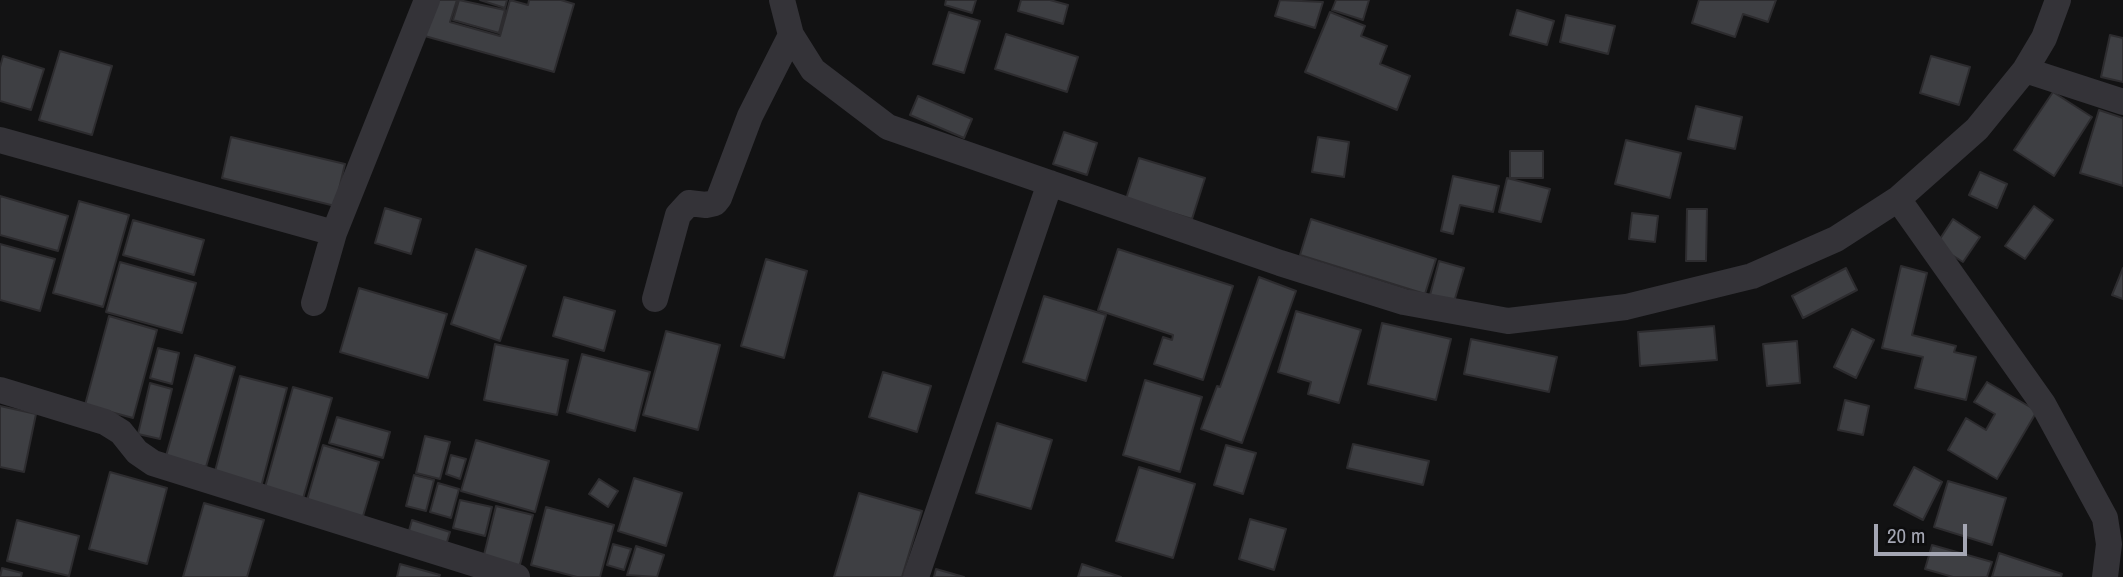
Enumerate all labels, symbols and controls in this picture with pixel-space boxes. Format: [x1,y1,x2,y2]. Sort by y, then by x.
scale bar [1878,510,1971,554]
text: 20 m [1887,521,1925,550]

